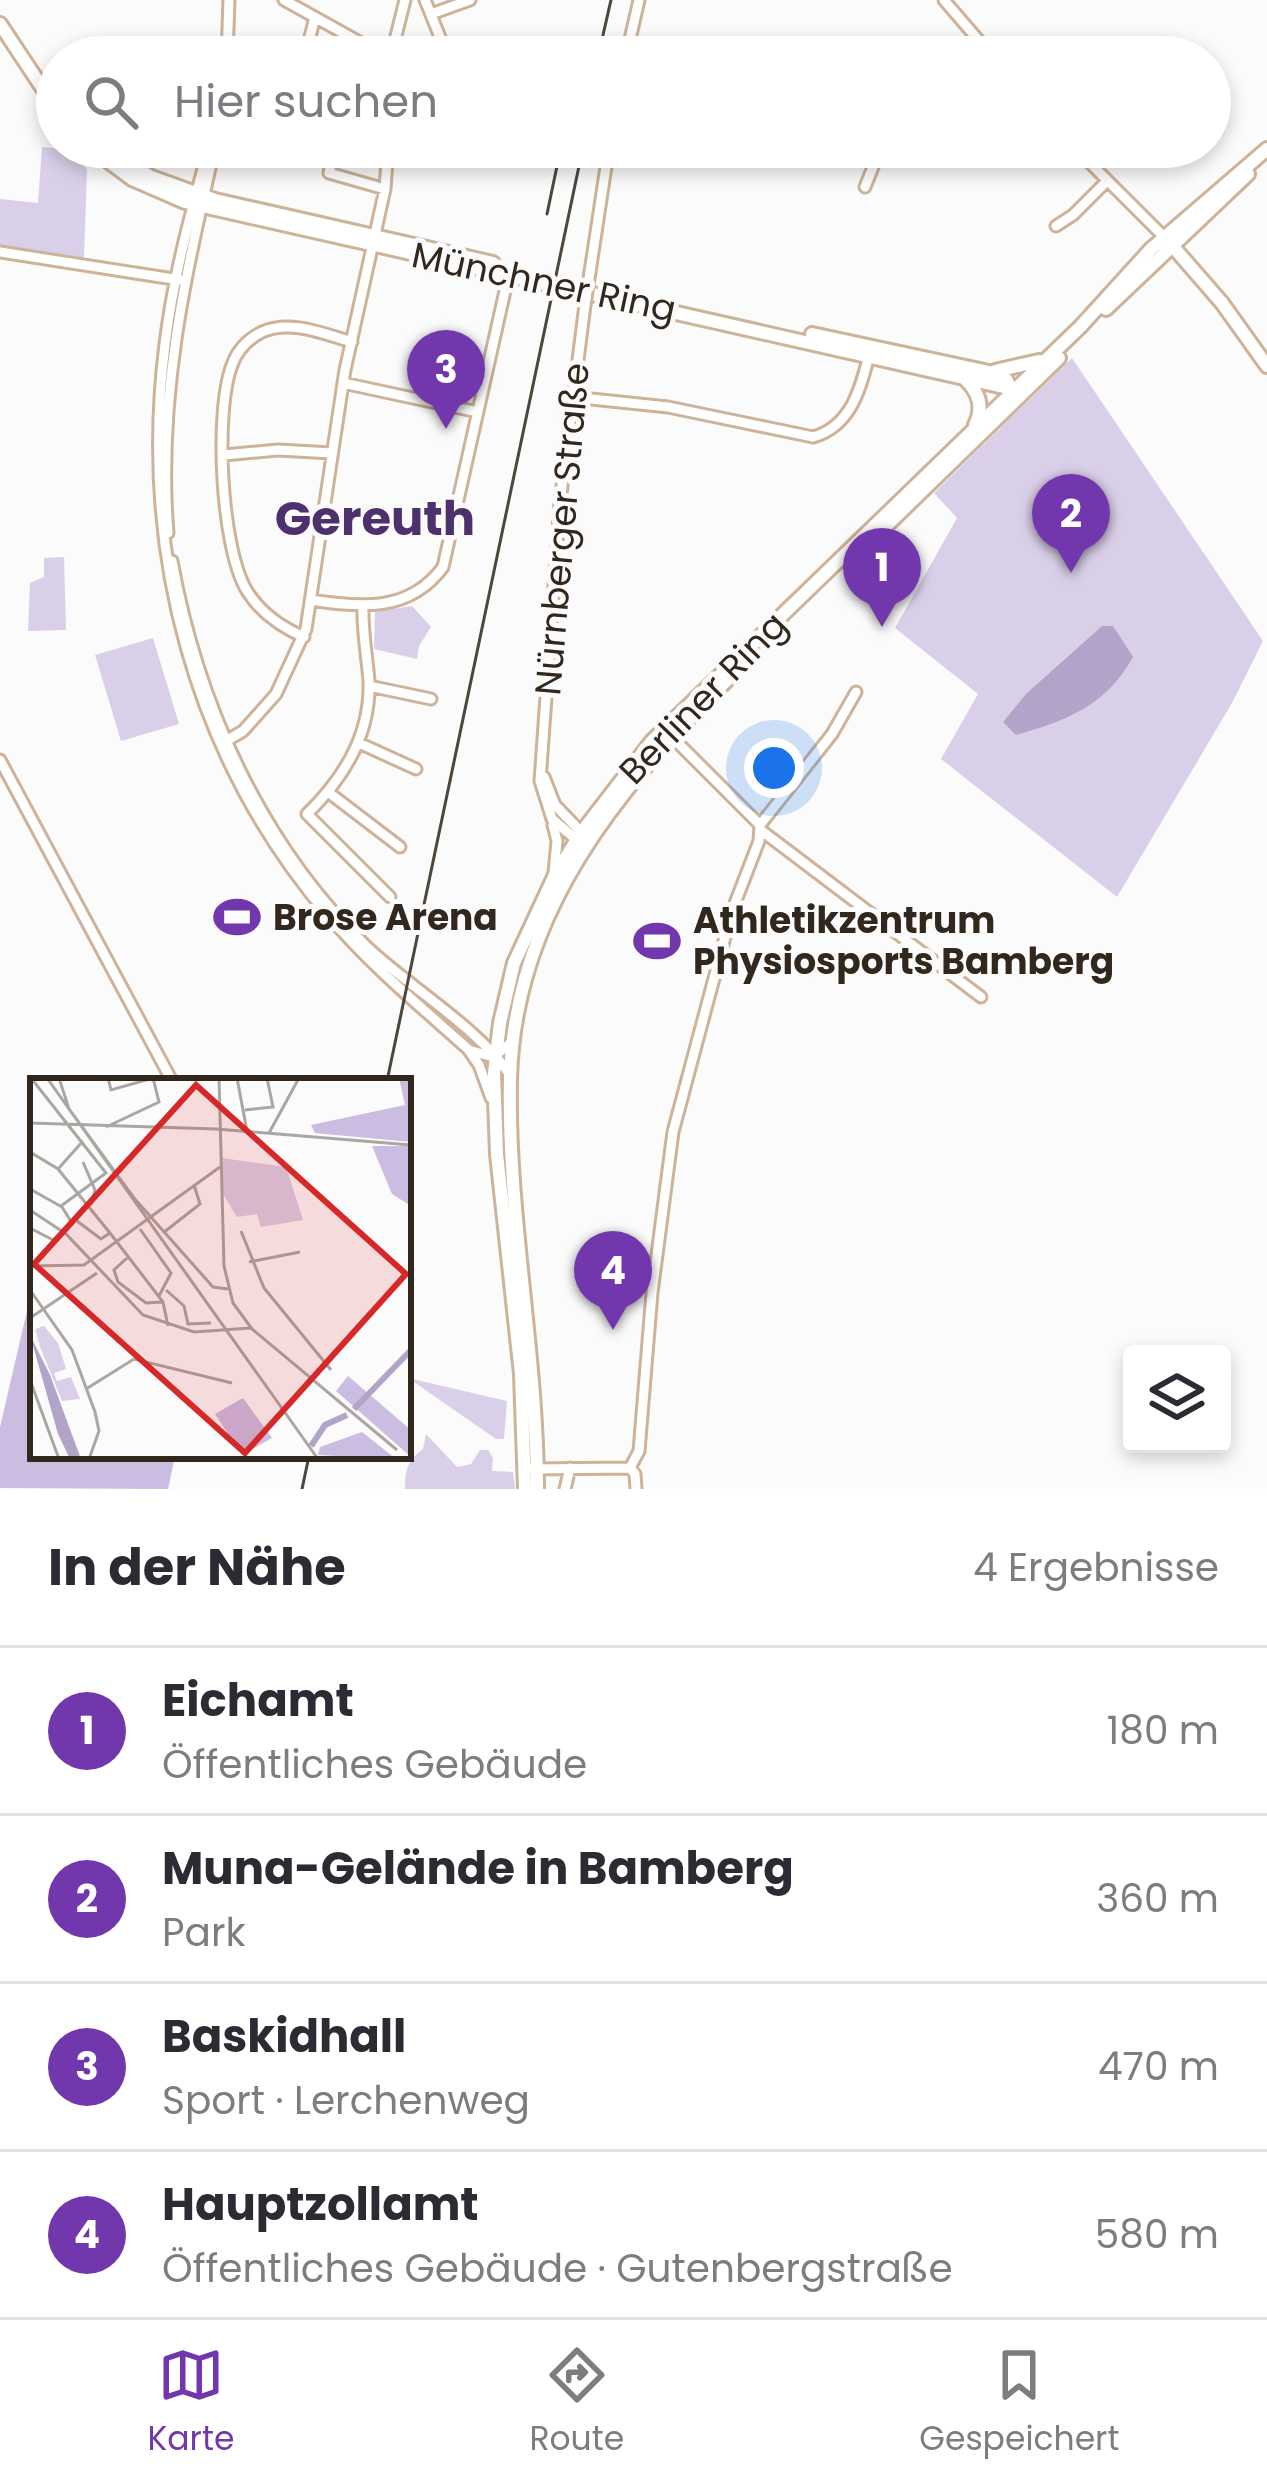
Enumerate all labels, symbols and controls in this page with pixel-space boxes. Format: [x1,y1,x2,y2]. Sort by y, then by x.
search box [36,36,1231,168]
icon: search [78,69,144,135]
text: Hier suchen [174,70,438,133]
street label: Münchner Ring [407,229,681,335]
pin: 3 [407,330,485,429]
street label: Nürnberger Straße [522,361,602,697]
pin: 2 [1032,474,1110,573]
district label: Gereuth [275,485,475,552]
pin: 1 [843,528,921,627]
street label: Berliner Ring [608,600,798,796]
your location [744,738,804,798]
sports icon: Brose Arena [212,892,262,942]
place label: Brose Arena [273,892,498,943]
place label: Athletikzentrum Physiosports Bamberg [693,895,1114,987]
sports icon: Athletikzentrum Physiosports Bamberg [632,916,682,966]
inset map [30,1078,411,1459]
pin: 4 [574,1231,652,1330]
map controls [1123,1345,1231,1453]
button: layers [1123,1345,1231,1453]
text: In der Nähe [48,1531,346,1603]
text: 4 Ergebnisse [973,1540,1219,1595]
text: Eichamt [162,1669,354,1732]
text: 1 [80,1703,94,1758]
text: 180 m [1107,1703,1219,1758]
text: Öffentliches Gebäude [162,1737,587,1792]
text: Muna-Gelände in Bamberg [162,1837,794,1900]
text: 2 [76,1871,98,1926]
text: 360 m [1096,1871,1219,1926]
text: Park [162,1905,246,1960]
text: Baskidhall [162,2005,406,2068]
text: 3 [75,2039,99,2094]
text: 470 m [1098,2039,1219,2094]
text: Sport · Lerchenweg [162,2073,530,2128]
text: Hauptzollamt [162,2173,479,2236]
text: 4 [74,2207,100,2262]
text: 580 m [1095,2207,1219,2262]
text: Öffentliches Gebäude · Gutenbergstraße [162,2241,953,2296]
tab: Karte [148,2342,234,2464]
tab: Route [529,2342,624,2464]
tab: Gespeichert [919,2342,1119,2464]

